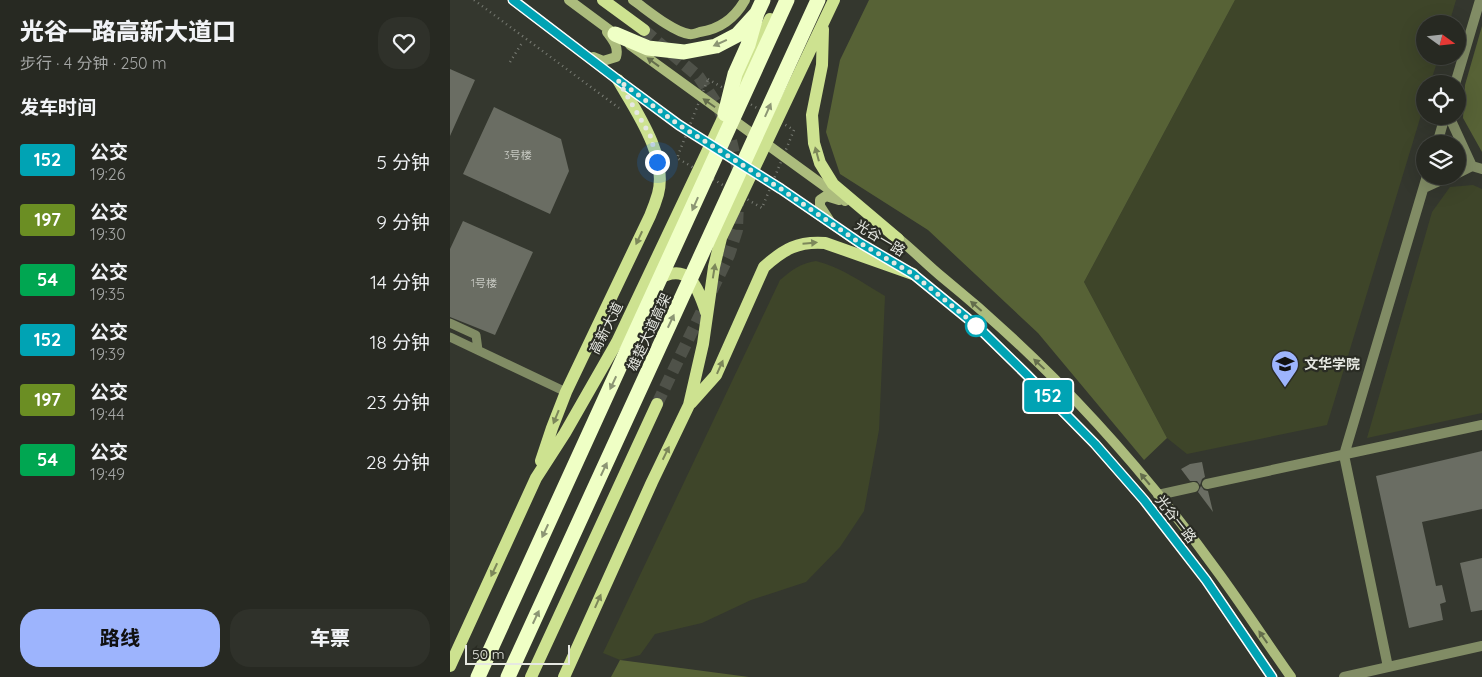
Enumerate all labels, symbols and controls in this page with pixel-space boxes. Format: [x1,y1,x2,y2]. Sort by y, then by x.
north arrow [1416,15,1466,65]
map controls [1416,15,1466,185]
text: 光谷一路高新大道口 [20,16,236,46]
button: heart [378,17,430,69]
one-way arrow [713,40,727,48]
text: 步行 · 4 分钟 · 250 m [20,53,167,73]
one-way arrow [647,57,660,68]
button: locate [1416,75,1466,125]
text: 发车时间 [20,95,96,119]
one-way arrow [702,98,716,108]
one-way arrow [764,103,772,117]
button: layers [1416,135,1466,185]
text: 公交 [90,140,128,164]
one-way arrow [813,147,821,162]
text: 152 [34,148,61,171]
house number: 3号楼 [504,148,532,162]
text: 5 分钟 [376,150,430,174]
your location [645,150,670,175]
text: 19:26 [90,164,125,184]
one-way arrow [691,197,699,211]
text: 公交 [90,200,128,224]
text: 197 [34,208,61,231]
text: 9 分钟 [376,210,430,234]
street label: 光谷一路 [851,216,909,260]
text: 19:30 [90,224,126,244]
one-way arrow [635,231,643,245]
one-way arrow [802,239,818,247]
text: 公交 [90,260,128,284]
one-way arrow [710,263,718,279]
text: 54 [37,268,58,291]
text: 14 分钟 [370,270,430,294]
house number: 1号楼 [471,276,497,290]
text: 19:35 [90,284,125,304]
street label: 雄楚大道高架 [623,290,675,374]
street label: 高新大道 [585,299,627,357]
one-way arrow [970,300,983,311]
one-way arrow [668,314,676,328]
unlabelled marker [965,315,987,337]
text: 公交 [90,320,128,344]
text: 152 [34,328,61,351]
text: 18 分钟 [370,330,430,354]
text: 19:39 [90,344,125,364]
school or university icon: 文华学院 [1270,349,1300,388]
place label: 文华学院 [1304,355,1360,373]
one-way arrow [1033,358,1045,370]
one-way arrow [716,360,724,374]
one-way arrow [609,376,617,391]
text: 公交 [90,380,128,404]
line badge: 152 [1019,380,1077,412]
text: 152 [1034,384,1062,407]
text: 197 [34,388,61,411]
text: 23 分钟 [366,390,430,414]
text: 19:44 [90,404,125,424]
one-way arrow [552,410,560,425]
text: 公交 [90,440,128,464]
one-way arrow [662,446,670,460]
text: 54 [37,448,58,471]
text: 28 分钟 [366,450,430,474]
one-way arrow [600,462,608,476]
text: 19:49 [90,464,125,484]
one-way arrow [1140,473,1151,485]
street label: 光谷一路 [1152,491,1200,547]
one-way arrow [541,524,549,538]
one-way arrow [490,563,498,577]
one-way arrow [595,594,603,608]
button: 路线 [20,609,220,667]
button: 车票 [230,609,430,667]
one-way arrow [532,610,540,624]
one-way arrow [1258,630,1268,644]
scale bar [465,642,570,665]
text: 50 m [472,645,505,663]

